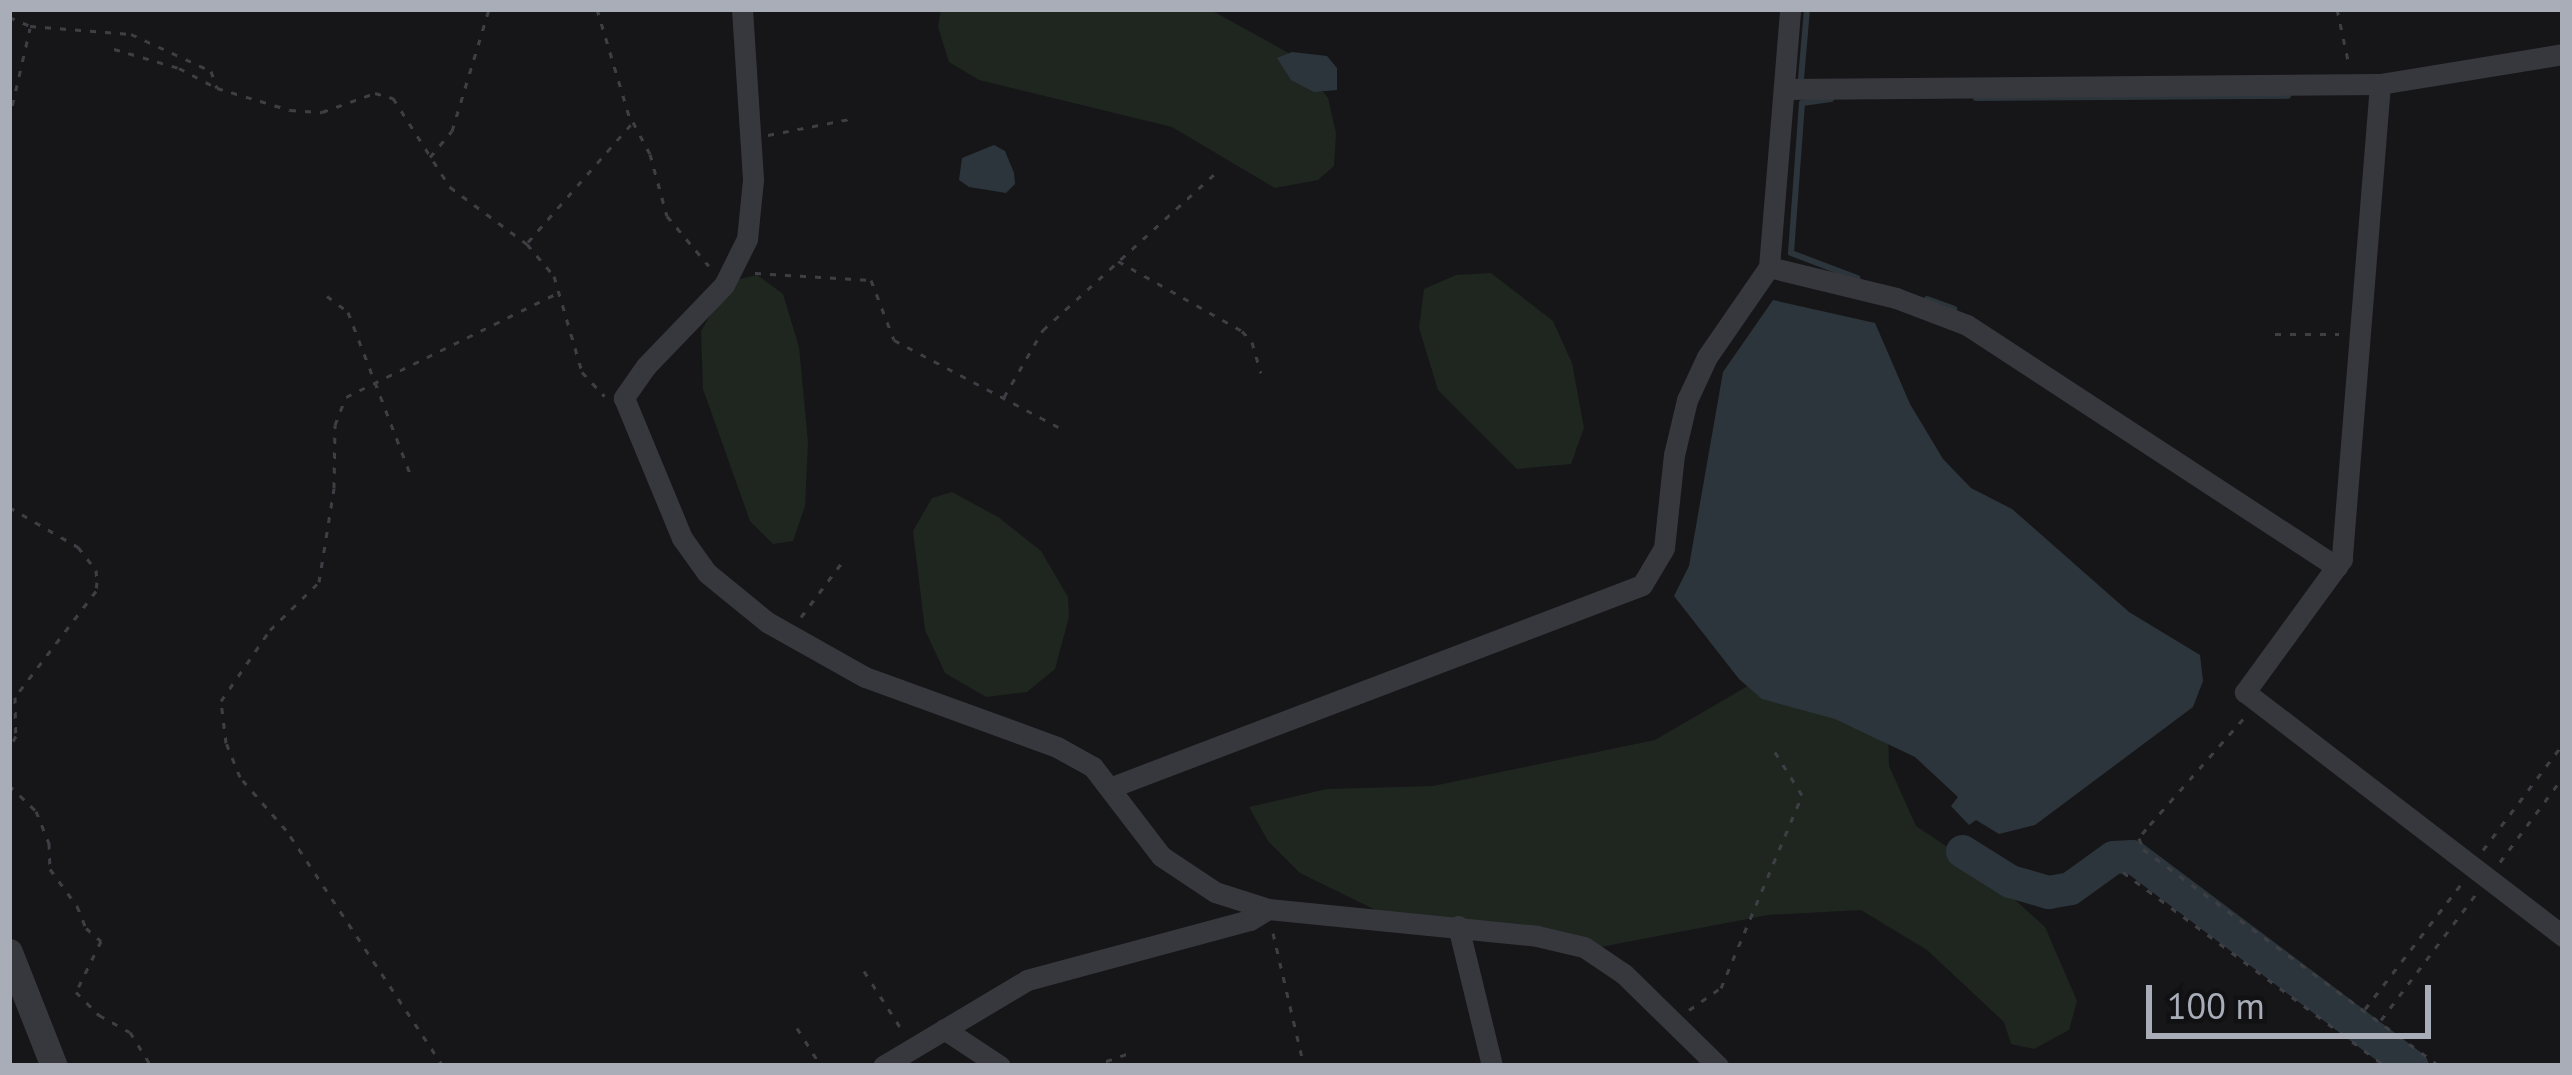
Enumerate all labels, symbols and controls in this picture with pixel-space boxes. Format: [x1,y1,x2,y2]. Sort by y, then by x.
scale bar [2152,961,2437,1035]
text: 100 m [2167,982,2265,1029]

